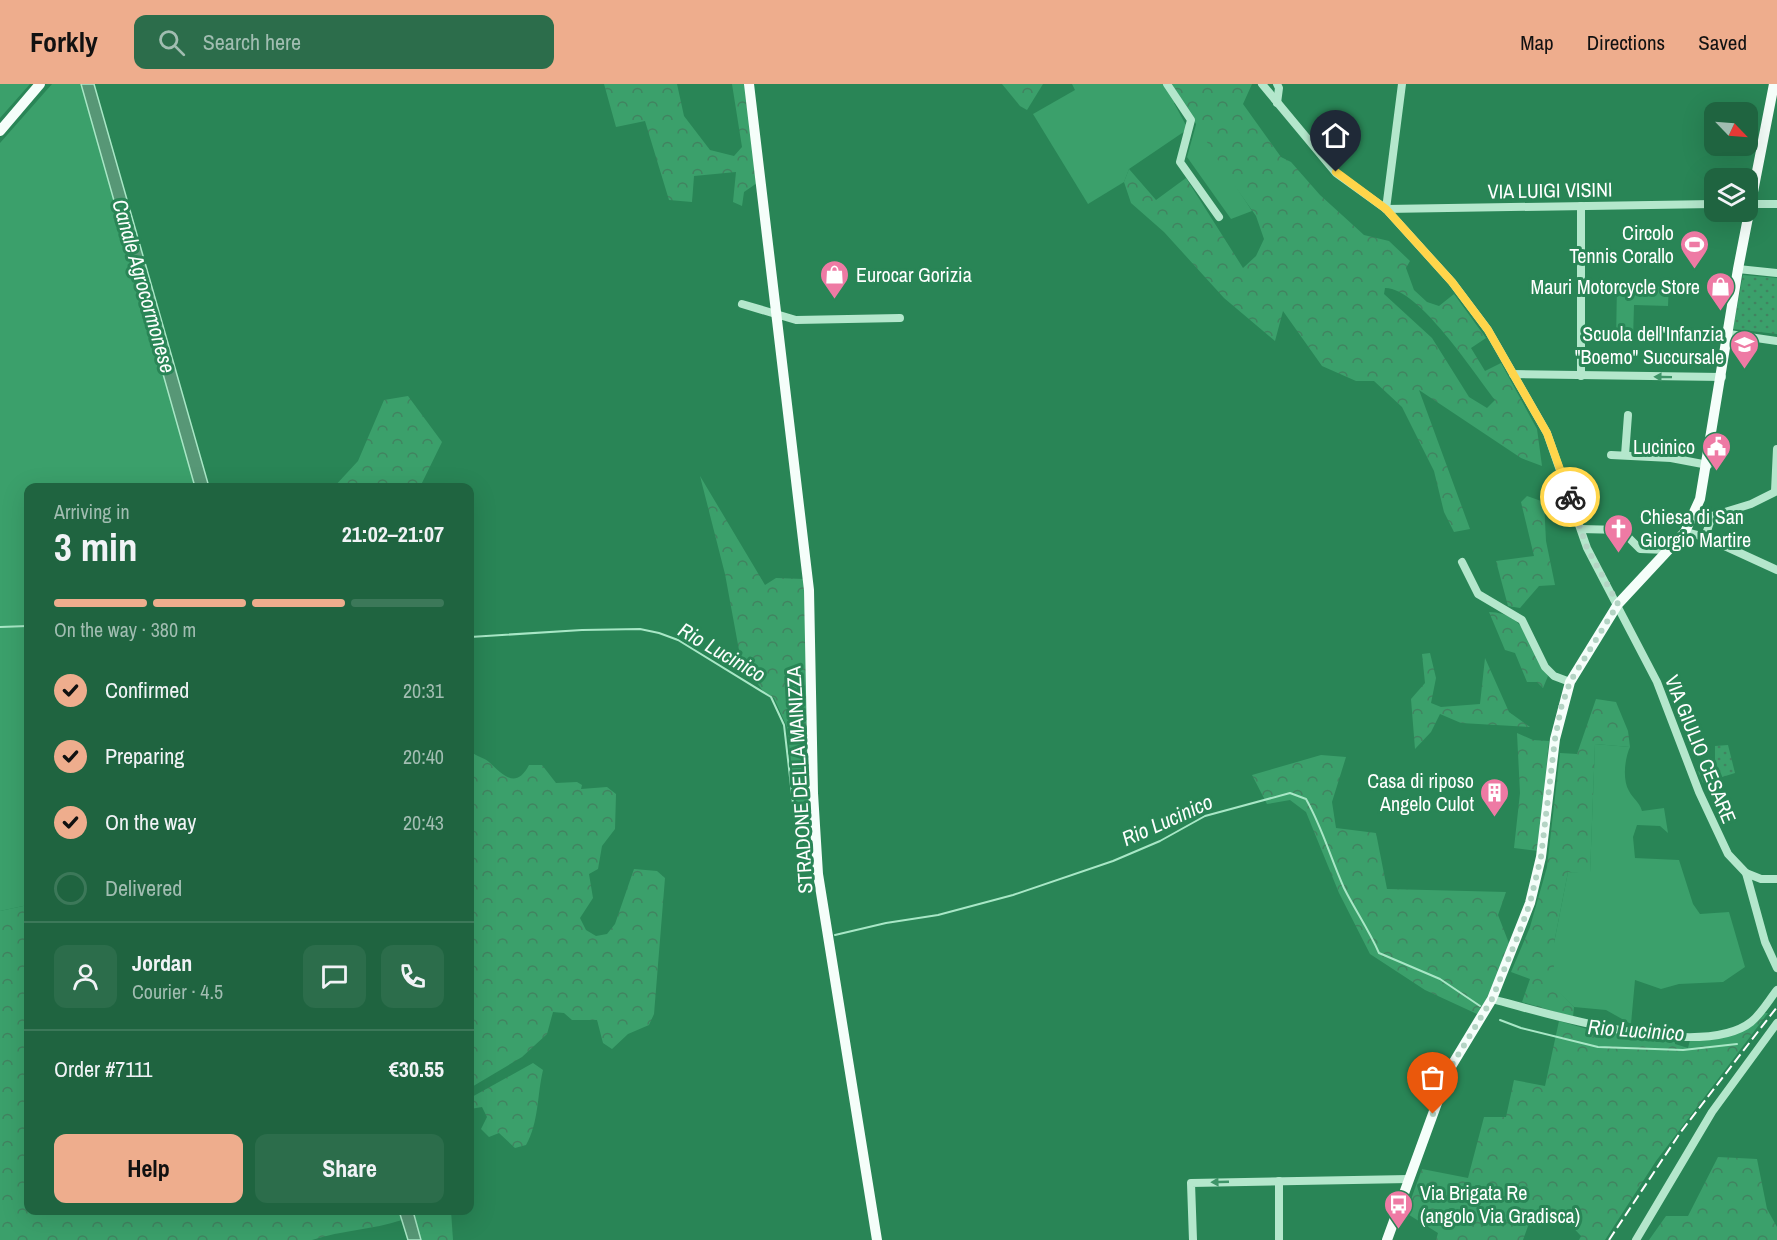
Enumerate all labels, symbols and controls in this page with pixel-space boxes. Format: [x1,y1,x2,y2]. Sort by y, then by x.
search box [134,15,554,69]
text: Forkly [30,23,98,61]
icon: search [155,26,188,59]
text: Search here [203,27,301,57]
text: Map [1520,28,1554,57]
text: Directions [1587,28,1665,57]
text: Saved [1698,28,1747,57]
north arrow [1704,102,1758,156]
map controls [1704,102,1758,222]
pin [1310,110,1361,172]
icon: home [1319,119,1352,152]
button: layers [1704,168,1758,222]
street label: VIA LUIGI VISINI [1487,175,1613,205]
water label: Canale Agrocormonese [105,196,183,376]
place label: Circolo Tennis Corallo [1569,219,1674,269]
sports icon: Circolo Tennis Corallo [1679,228,1711,270]
shop icon: Eurocar Gorizia [819,258,851,300]
place label: Eurocar Gorizia [856,261,972,288]
shop icon: Mauri Motorcycle Store [1705,270,1737,312]
place label: Mauri Motorcycle Store [1530,273,1700,300]
place label: Scuola dell'Infanzia "Boemo" Succursale [1575,320,1724,370]
school or university icon: Scuola dell'Infanzia "Boemo" Succursale [1729,328,1761,370]
one-way arrow [1654,372,1673,382]
public building icon: Lucinico [1700,430,1732,472]
place label: Lucinico [1633,433,1695,460]
courier [1540,467,1600,527]
icon: bike [1554,481,1587,514]
text: Arriving in [54,498,130,525]
place label: Chiesa di San Giorgio Martire [1640,503,1751,553]
church icon: Chiesa di San Giorgio Martire [1603,512,1635,554]
text: 21:02–21:07 [342,519,444,549]
text: 3 min [54,521,138,573]
water label: Rio Lucinico [673,615,771,689]
text: On the way · 380 m [54,616,196,643]
street label: STRADONE DELLA MAINIZZA [780,665,818,894]
street label: VIA GIULIO CESARE [1659,671,1743,827]
icon: check [54,674,87,707]
text: Confirmed [105,675,189,705]
text: 20:31 [403,677,444,704]
icon: check [54,740,87,773]
text: Preparing [105,741,184,771]
text: 20:40 [403,743,444,770]
place label: Casa di riposo Angelo Culot [1367,767,1474,817]
building icon: Casa di riposo Angelo Culot [1479,776,1511,818]
water label: Rio Lucinico [1117,787,1217,853]
icon: check [54,806,87,839]
text: On the way [105,807,196,837]
text: 20:43 [403,809,444,836]
text: Delivered [105,873,182,903]
button: person [54,945,117,1008]
button: chat [303,945,366,1008]
button: phone [381,945,444,1008]
text: Jordan [132,948,192,978]
text: Courier · 4.5 [132,978,223,1005]
water label: Rio Lucinico [1587,1012,1685,1048]
pin [1407,1052,1458,1114]
text: Order #7111 [54,1054,153,1084]
text: €30.55 [389,1054,444,1084]
icon: bag [1416,1061,1449,1094]
button: Help [54,1134,243,1203]
button: Share [255,1134,444,1203]
one-way arrow [1211,1178,1230,1187]
place label: Via Brigata Re (angolo Via Gradisca) [1420,1179,1580,1229]
bus stop icon: Via Brigata Re (angolo Via Gradisca) [1383,1188,1415,1230]

